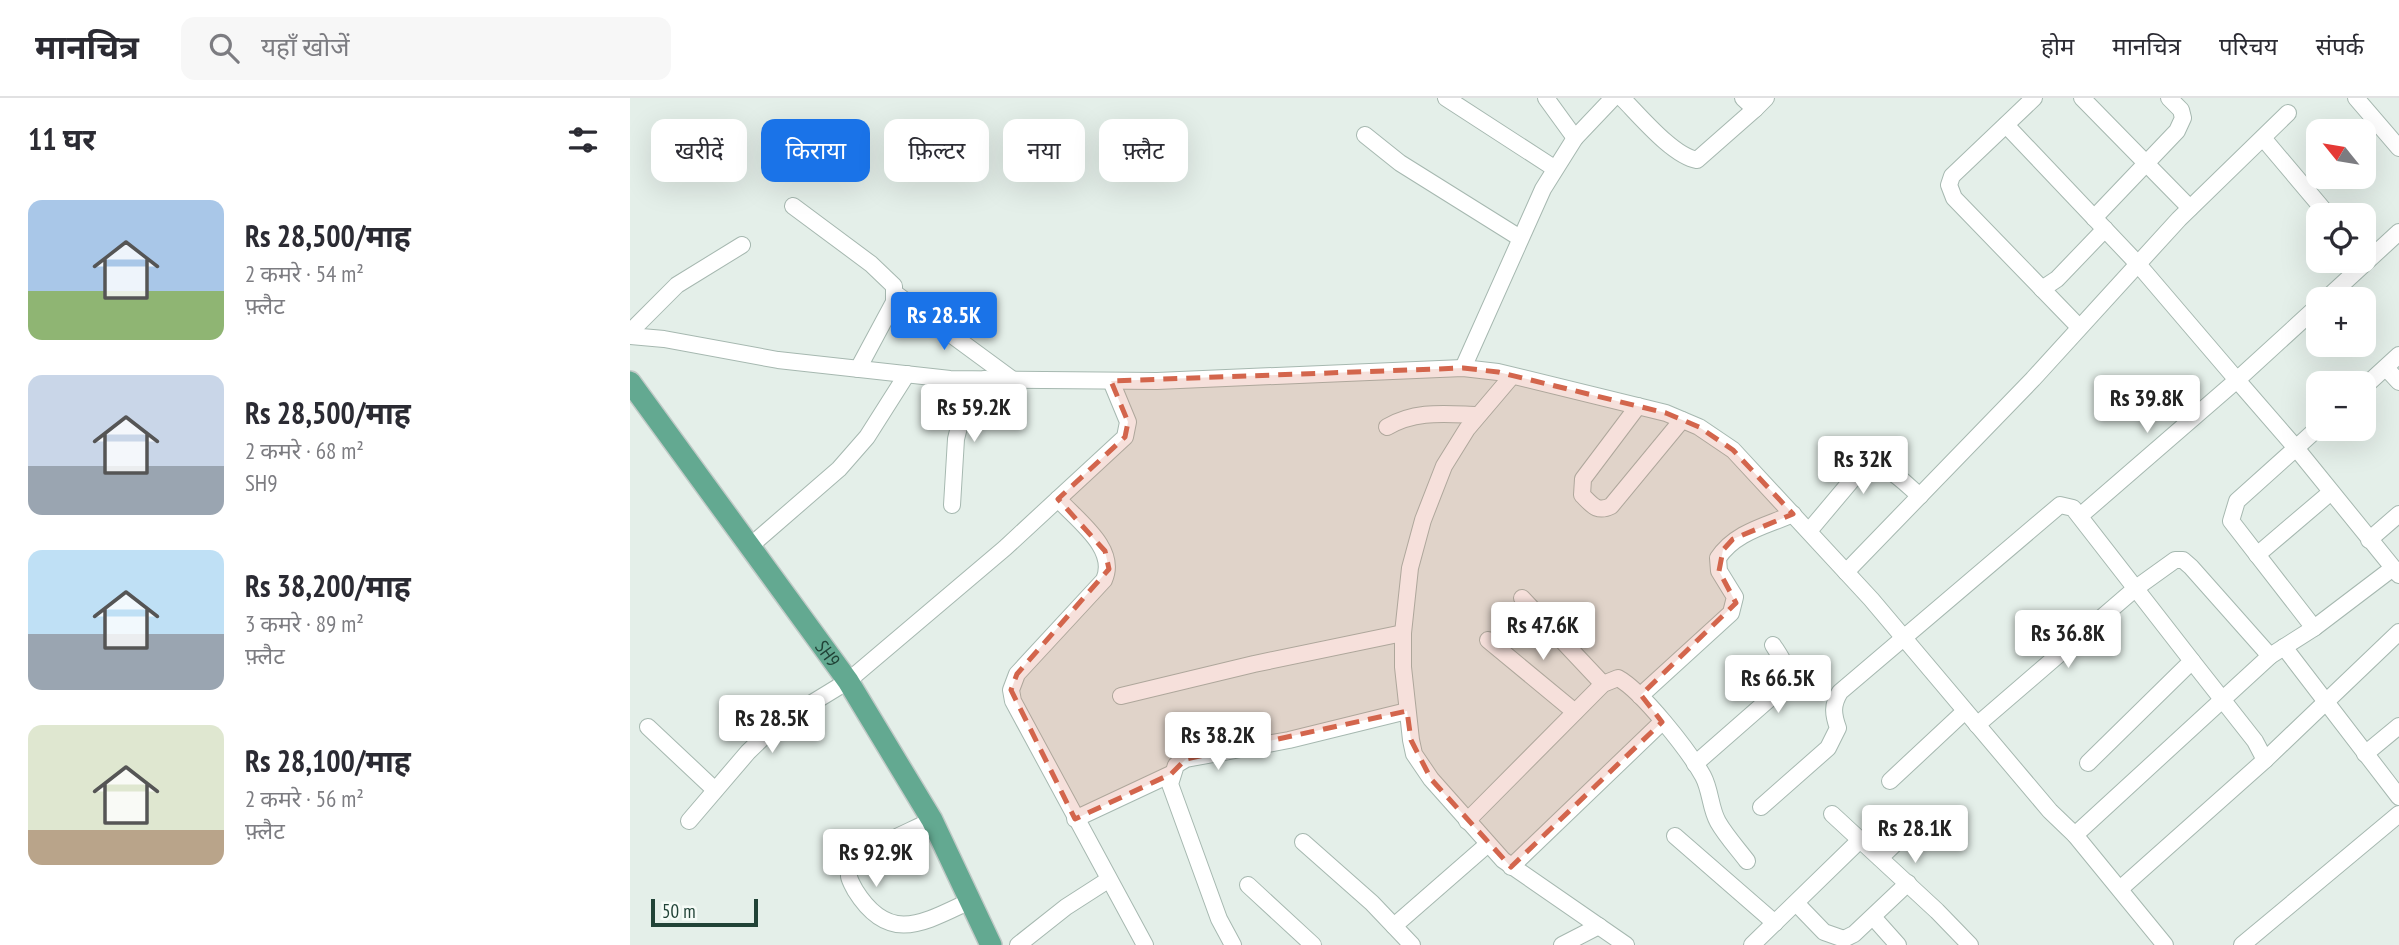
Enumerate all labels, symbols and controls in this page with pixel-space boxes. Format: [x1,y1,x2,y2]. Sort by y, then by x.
search box [181,17,671,80]
text: मानचित्र [35,25,139,68]
icon: search [205,29,243,67]
text: यहाँ खोजें [261,30,349,63]
text: होम [2041,31,2074,62]
text: मानचित्र [2112,31,2181,62]
text: परिचय [2219,31,2278,62]
text: संपर्क [2316,31,2364,62]
text: 11 घर [28,119,96,158]
chip: खरीदें [651,119,747,182]
chip: किराया [761,119,870,182]
chip: फ़िल्टर [884,119,989,182]
chip: नया [1003,119,1085,182]
chip: फ़्लैट [1099,119,1188,182]
north arrow [2306,119,2376,189]
map controls [2306,119,2376,441]
icon: filters [564,121,602,159]
button: locate [2306,203,2376,273]
text: Rs 28,500/माह [245,216,411,255]
icon: home [84,228,168,312]
text: 2 कमरे · 54 m² [245,259,364,288]
button: + [2306,287,2376,357]
text: फ़्लैट [245,291,285,320]
pin: Rs 28.5K [872,292,1016,352]
text: Rs 28.5K [907,300,981,329]
button: − [2306,371,2376,441]
pin: Rs 39.8K [2075,376,2219,435]
text: Rs 39.8K [2110,383,2184,412]
pin: Rs 59.2K [902,384,1046,444]
text: Rs 59.2K [937,392,1011,421]
text: Rs 28,500/माह [245,393,411,432]
icon: home [84,403,168,487]
text: 2 कमरे · 68 m² [245,436,364,465]
pin: Rs 32K [1806,436,1920,496]
text: Rs 32K [1834,444,1892,473]
text: SH9 [245,468,278,497]
text: Rs 38,200/माह [245,566,411,605]
icon: home [84,578,168,662]
pin: Rs 47.6K [1471,602,1615,662]
text: 3 कमरे · 89 m² [245,609,364,638]
text: Rs 47.6K [1507,610,1579,639]
pin: Rs 36.8K [1996,610,2140,670]
text: Rs 36.8K [2031,618,2105,647]
street label: SH9 [810,636,846,671]
text: फ़्लैट [245,641,285,670]
pin: Rs 66.5K [1706,656,1850,715]
text: Rs 66.5K [1741,663,1815,692]
pin: Rs 28.5K [700,696,844,755]
text: Rs 28.5K [735,703,809,732]
pin: Rs 38.2K [1146,712,1290,772]
text: Rs 38.2K [1181,720,1255,749]
text: Rs 28,100/माह [245,741,411,780]
icon: home [84,753,168,837]
text: 2 कमरे · 56 m² [245,784,364,813]
pin: Rs 28.1K [1843,806,1987,865]
text: Rs 28.1K [1878,813,1952,842]
text: फ़्लैट [245,816,285,845]
pin: Rs 92.9K [804,830,948,889]
text: Rs 92.9K [839,837,913,866]
scale bar [651,896,758,928]
text: 50 m [662,899,696,923]

